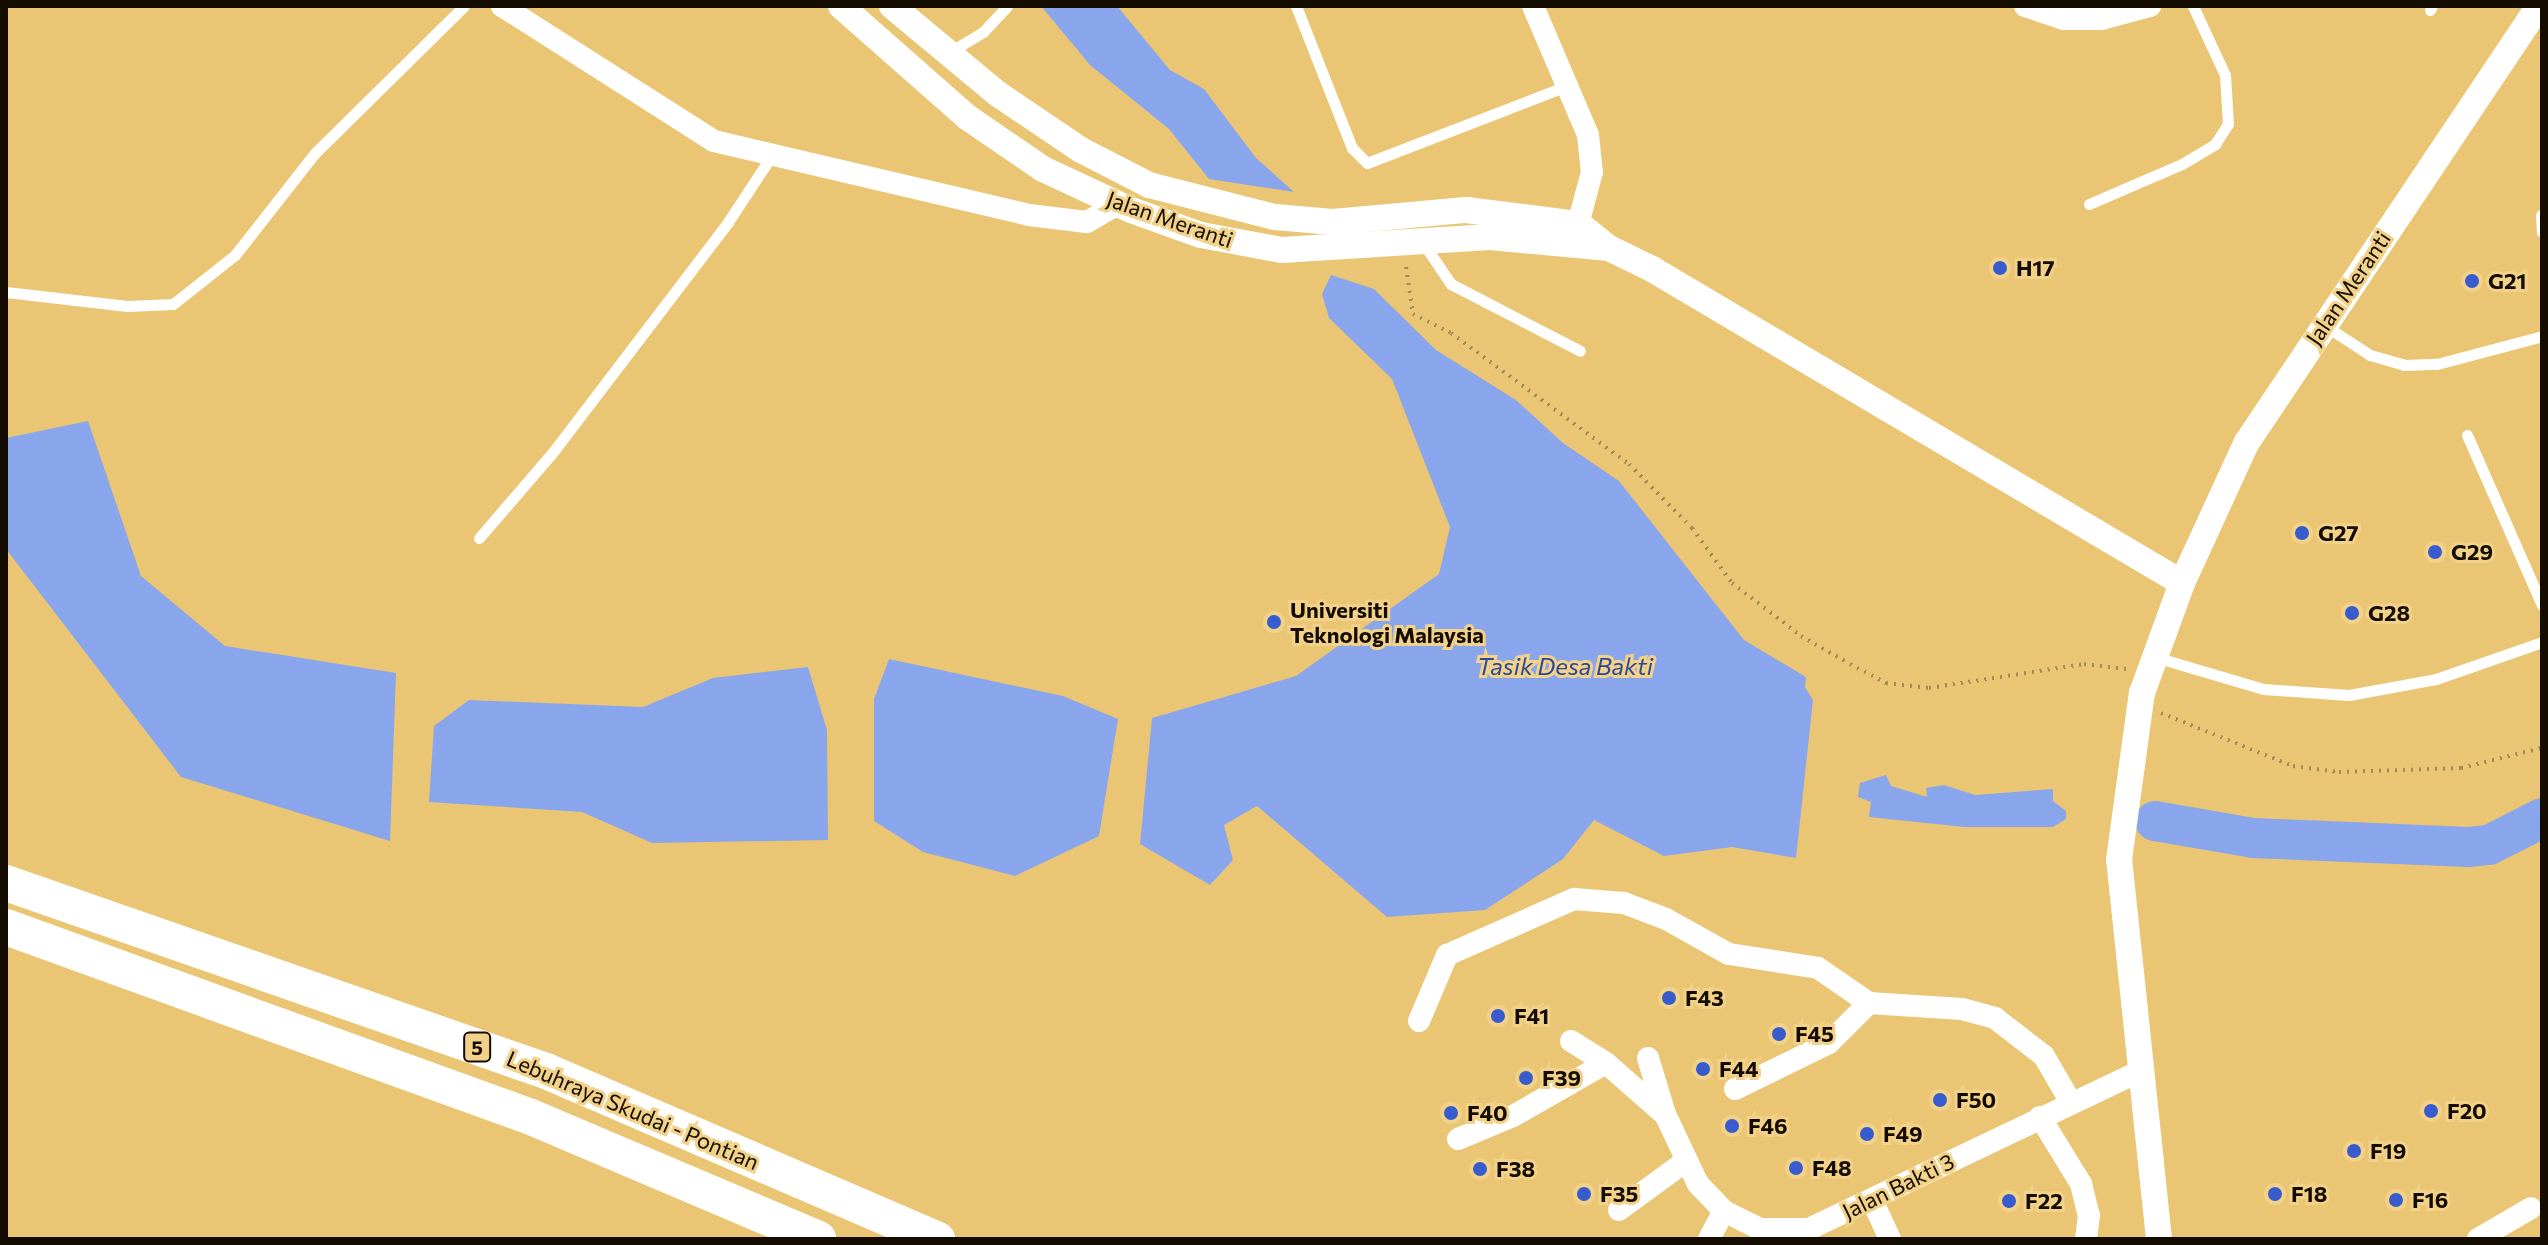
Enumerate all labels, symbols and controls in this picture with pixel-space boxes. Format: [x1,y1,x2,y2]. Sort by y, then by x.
street label: Jalan Meranti [1103,185,1237,253]
street label: Jalan Meranti [2300,226,2396,350]
place label: H17 [2016,255,2055,281]
marker: H17 [1991,259,2009,277]
place label: G21 [2488,268,2527,294]
marker: G21 [2463,272,2481,290]
place label: G27 [2318,520,2359,546]
marker: G27 [2293,524,2311,542]
place label: G29 [2451,539,2493,565]
marker: G29 [2426,543,2444,561]
place label: Universiti Teknologi Malaysia [1290,596,1484,648]
place label: G28 [2368,600,2410,626]
marker: G28 [2343,604,2361,622]
marker: Universiti Teknologi Malaysia [1265,613,1283,631]
water label: Tasik Desa Bakti [1477,652,1653,680]
place label: F43 [1685,985,1724,1011]
marker: F43 [1660,989,1678,1007]
place label: F41 [1514,1003,1549,1029]
marker: F41 [1489,1007,1507,1025]
place label: F45 [1795,1021,1834,1047]
marker: F45 [1770,1025,1788,1043]
road number: 5 [463,1031,491,1063]
street label: Lebuhraya Skudai - Pontian [503,1045,763,1175]
place label: F44 [1719,1056,1759,1082]
marker: F44 [1694,1060,1712,1078]
place label: F39 [1542,1065,1581,1091]
marker: F39 [1517,1069,1535,1087]
place label: F50 [1956,1087,1996,1113]
marker: F50 [1931,1091,1949,1109]
place label: F20 [2447,1098,2487,1124]
place label: F40 [1467,1100,1508,1126]
marker: F20 [2422,1102,2440,1120]
marker: F40 [1442,1104,1460,1122]
place label: F46 [1748,1113,1788,1139]
marker: F46 [1723,1117,1741,1135]
place label: F49 [1883,1121,1923,1147]
marker: F49 [1858,1125,1876,1143]
place label: F19 [2370,1138,2406,1164]
marker: F19 [2345,1142,2363,1160]
street label: Jalan Bakti 3 [1838,1148,1958,1224]
place label: F48 [1812,1155,1852,1181]
place label: F38 [1496,1156,1535,1182]
marker: F48 [1787,1159,1805,1177]
marker: F38 [1471,1160,1489,1178]
place label: F35 [1600,1181,1638,1207]
place label: F18 [2291,1181,2327,1207]
marker: F35 [1575,1185,1593,1203]
marker: F18 [2266,1185,2284,1203]
place label: F16 [2412,1187,2448,1213]
place label: F22 [2025,1188,2063,1214]
marker: F16 [2387,1191,2405,1209]
marker: F22 [2000,1192,2018,1210]

